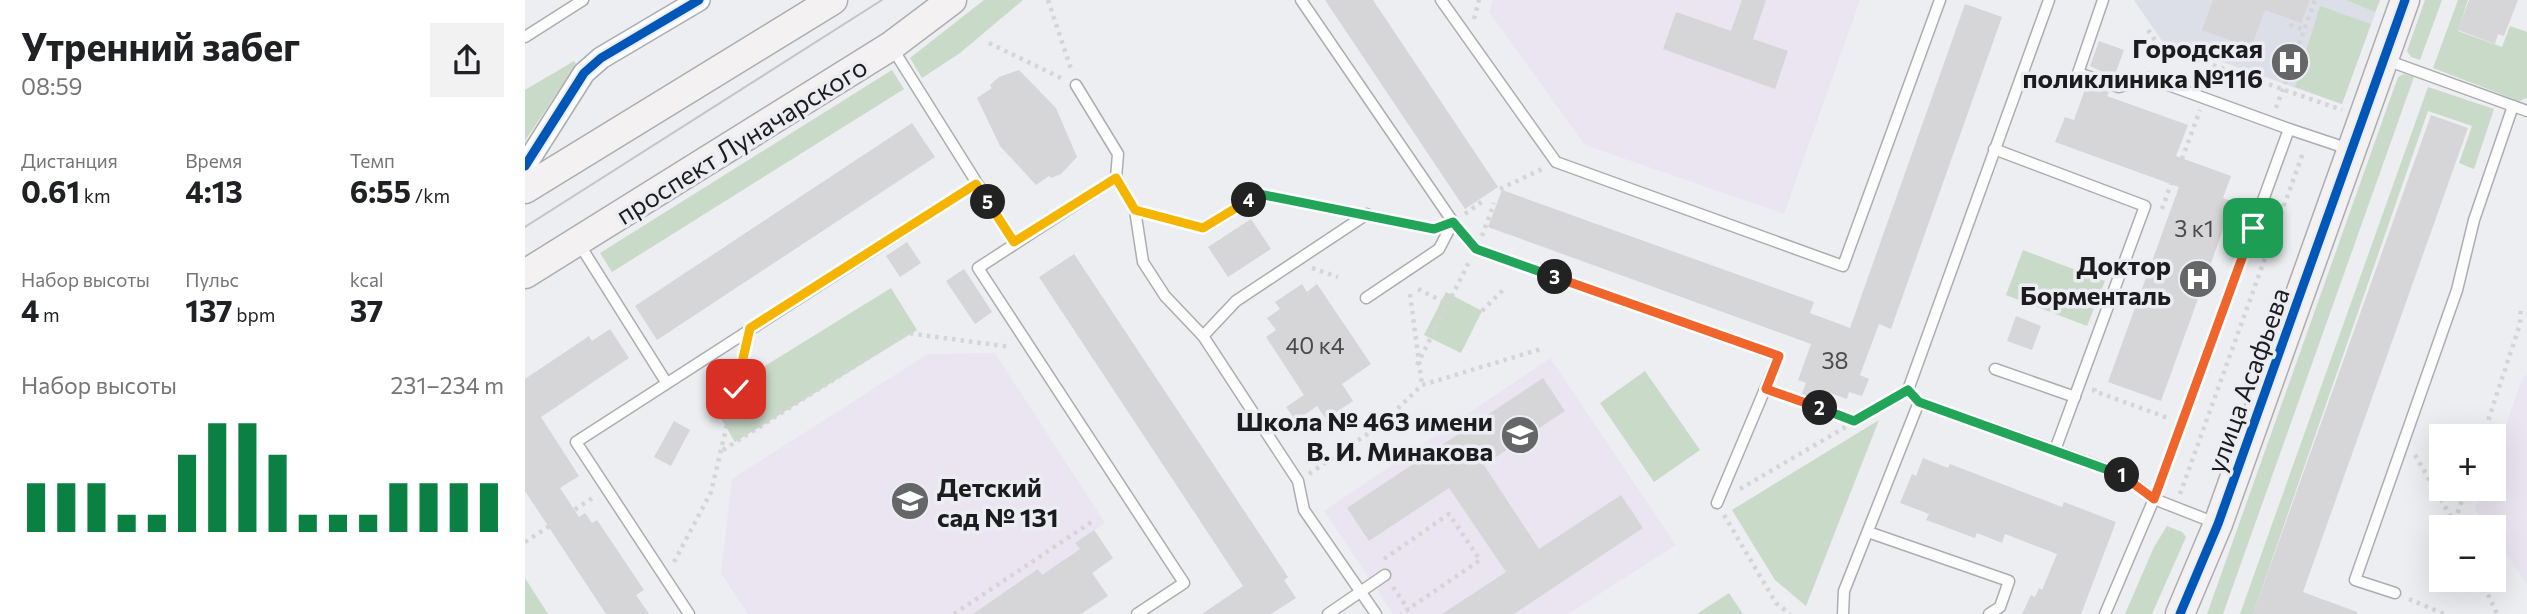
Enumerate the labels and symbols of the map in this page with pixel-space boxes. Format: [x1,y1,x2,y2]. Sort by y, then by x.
place label: Городская поликлиника №116 [2023,32,2263,93]
hospital icon: Городская поликлиника №116 [2269,41,2311,83]
street label: проспект Луначарского [610,50,872,230]
pin: 4 [1231,182,1267,218]
pin: 5 [971,184,1005,220]
pin [2223,198,2283,258]
house number: 3 к1 [2174,214,2214,242]
place label: Доктор Борменталь [2020,249,2171,310]
hospital icon: Доктор Борменталь [2177,258,2219,300]
pin: 3 [1537,260,1573,294]
street label: улица Асафьева [2199,283,2295,477]
house number: 40 к4 [1285,331,1345,359]
house number: 38 [1821,346,1849,374]
pin [706,359,766,419]
pin: 2 [1803,390,1837,426]
place label: Школа № 463 имени В. И. Минакова [1236,405,1493,466]
school or university icon: Школа № 463 имени В. И. Минакова [1499,414,1541,456]
pin: 1 [2105,458,2139,492]
place label: Детский сад № 131 [937,471,1059,532]
school or university icon: Детский сад № 131 [889,480,931,522]

